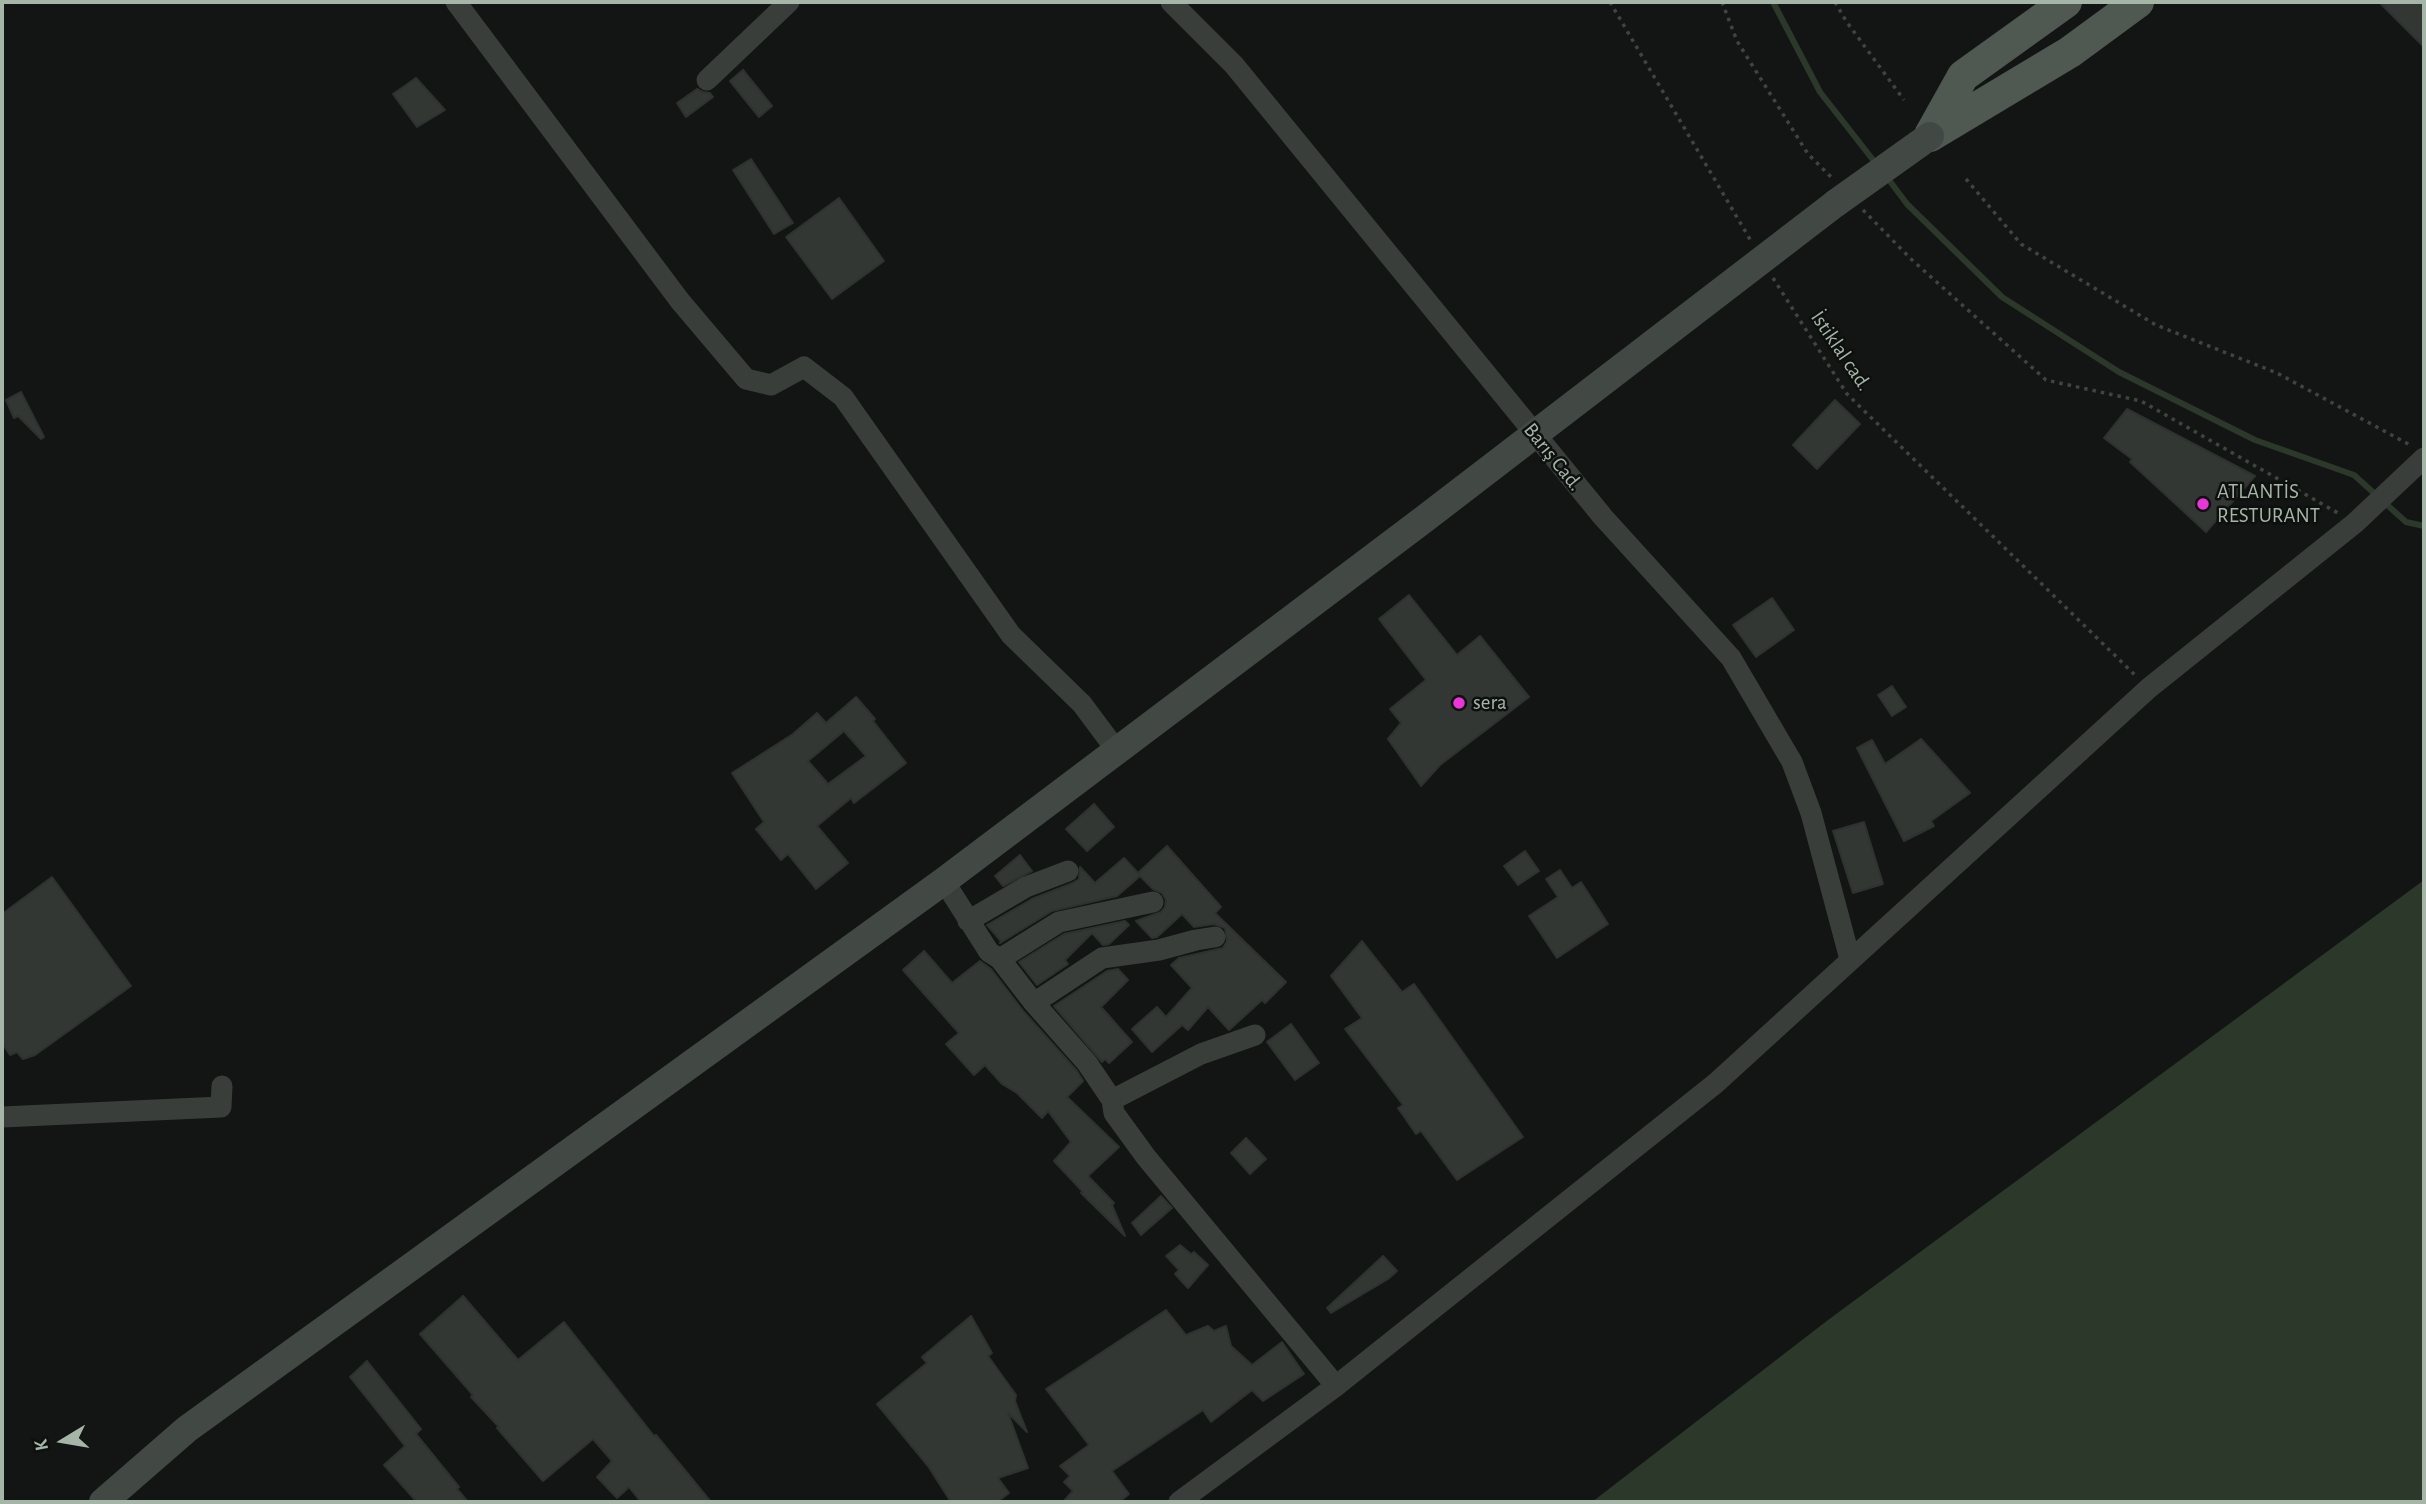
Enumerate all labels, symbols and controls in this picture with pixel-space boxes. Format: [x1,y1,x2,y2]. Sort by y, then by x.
street label: İstiklal cad. [1805,306,1877,396]
street label: Barış Cad. [1518,418,1588,496]
place label: ATLANTİS RESTURANT [2217,479,2320,529]
marker: ATLANTİS RESTURANT [2195,496,2211,512]
place label: sera [1473,690,1507,716]
marker: sera [1451,695,1467,711]
north arrow [28,1406,98,1476]
text: K [32,1438,52,1452]

